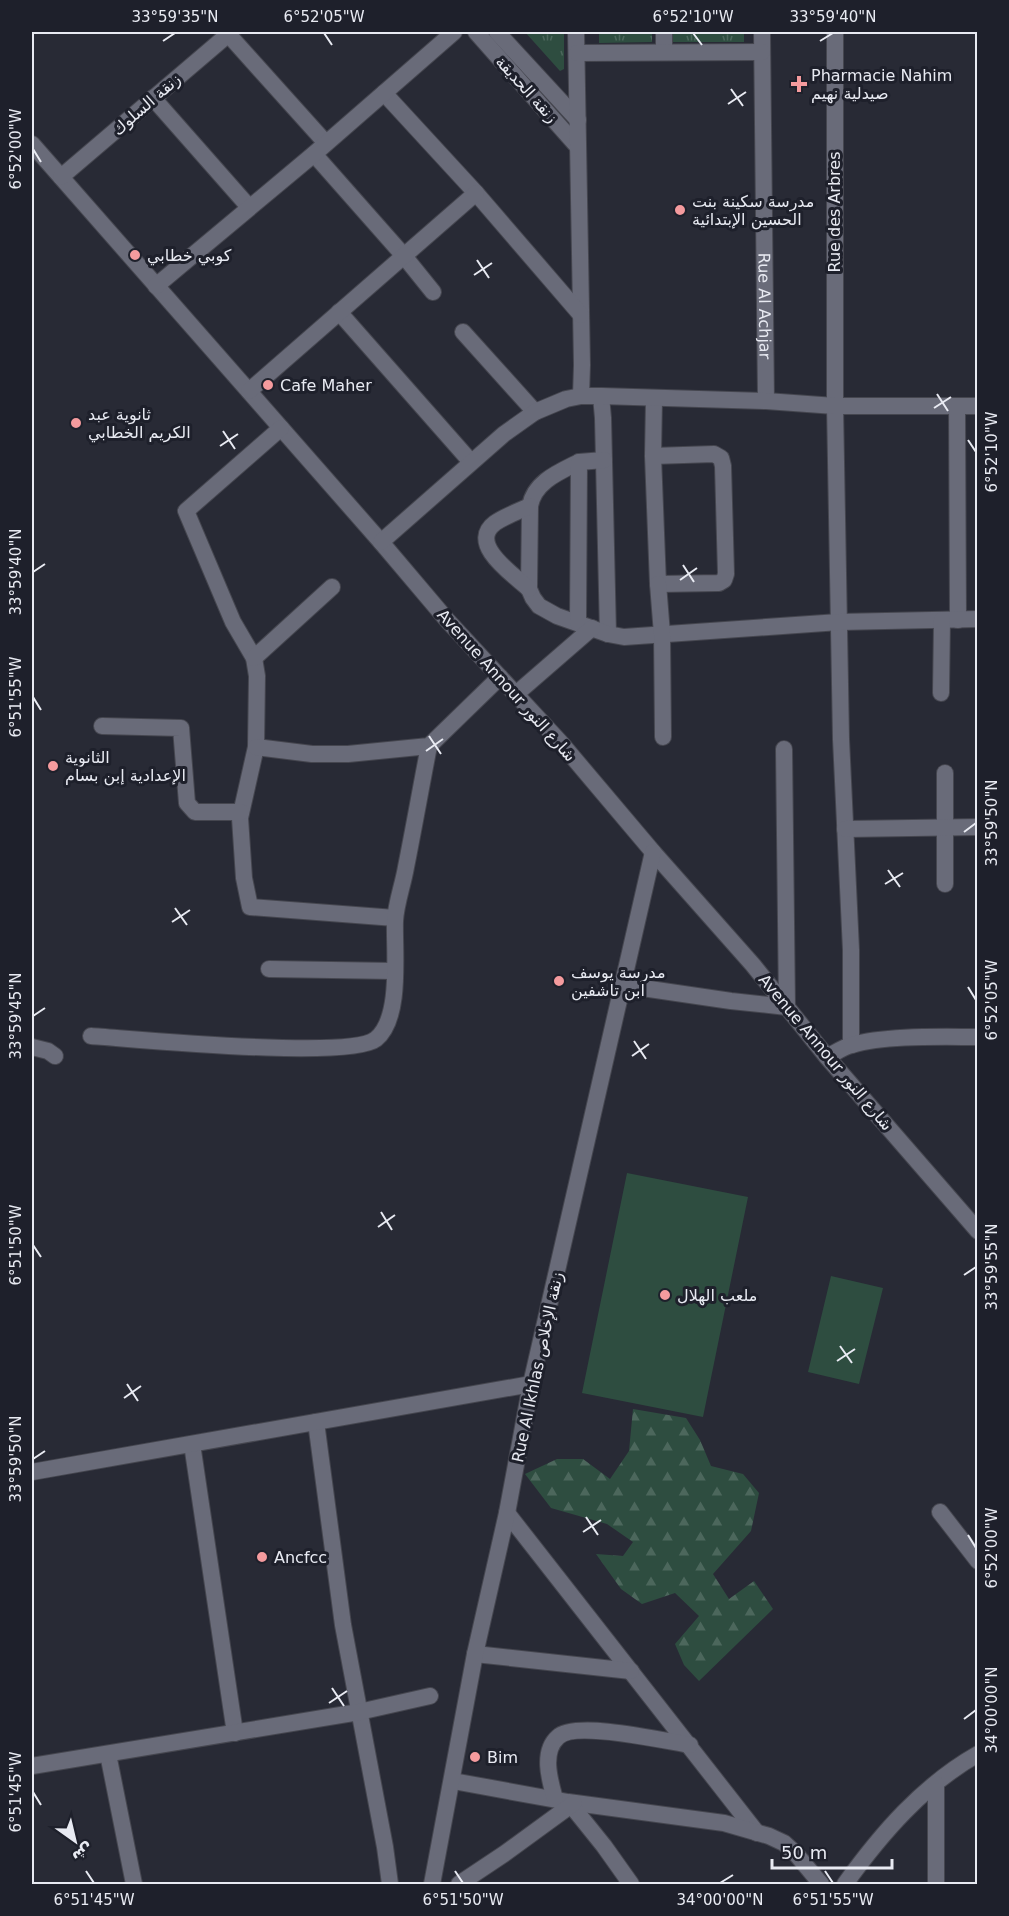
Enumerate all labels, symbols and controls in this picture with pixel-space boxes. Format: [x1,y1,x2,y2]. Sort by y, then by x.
text: 33°59'35"N [131,8,219,26]
text: 6°52'05"W [283,8,365,26]
text: 6°52'10"W [652,8,734,26]
text: 33°59'40"N [789,8,877,26]
street label: زنقة الحديقة [491,52,561,127]
place label: Pharmacie Nahim صيدلية نهيم [811,66,952,104]
street label: زنقة السلوك [108,70,185,140]
marker: Pharmacie Nahim صيدلية نهيم [792,77,806,91]
text: 6°52'00"W [7,108,25,190]
street label: Rue des Arbres [825,152,844,272]
place label: مدرسة سكينة بنت الحسين الإبتدائية [692,192,814,230]
marker: مدرسة سكينة بنت الحسين الإبتدائية [673,203,687,217]
place label: كوبي خطابي [147,246,232,266]
marker: كوبي خطابي [128,248,142,262]
street label: Rue Al Achjar [754,253,775,360]
place label: Cafe Maher [280,376,372,395]
marker: Cafe Maher [261,378,275,392]
place label: ثانوية عبد الكريم الخطابي [88,405,191,443]
text: 6°52'10"W [983,411,1001,493]
marker: ثانوية عبد الكريم الخطابي [69,416,83,430]
text: 33°59'40"N [7,528,25,616]
street label: Avenue Annour شارع النور [433,605,580,766]
text: 6°51'55"W [7,656,25,738]
place label: الثانوية الإعدادية إبن بسام [65,748,186,786]
marker: الثانوية الإعدادية إبن بسام [46,759,60,773]
text: 33°59'50"N [983,779,1001,867]
text: 6°52'05"W [983,959,1001,1041]
place label: مدرسة يوسف ابن تاشفين [571,963,665,1001]
street label: Avenue Annour شارع النور [754,970,897,1135]
text: 33°59'45"N [7,972,25,1060]
marker: مدرسة يوسف ابن تاشفين [552,974,566,988]
text: 6°51'50"W [7,1204,25,1286]
text: 33°59'55"N [983,1223,1001,1311]
street label: Rue Al Ikhlas زنقة الإخلاص [508,1270,568,1464]
place label: ملعب الهلال [677,1286,757,1306]
marker: ملعب الهلال [658,1288,672,1302]
text: 33°59'50"N [7,1415,25,1503]
text: 6°52'00"W [983,1507,1001,1589]
place label: Ancfcc [274,1548,327,1567]
marker: Ancfcc [255,1550,269,1564]
text: 34°00'00"N [983,1666,1001,1754]
place label: Bim [487,1748,518,1767]
marker: Bim [468,1750,482,1764]
text: 6°51'45"W [7,1751,25,1833]
north arrow [45,1811,105,1871]
scale bar [772,1832,892,1870]
text: ش [69,1839,98,1867]
text: 50 m [781,1842,827,1863]
text: 6°51'45"W [53,1891,135,1909]
text: 6°51'50"W [422,1891,504,1909]
text: 34°00'00"N [676,1891,764,1909]
text: 6°51'55"W [792,1891,874,1909]

